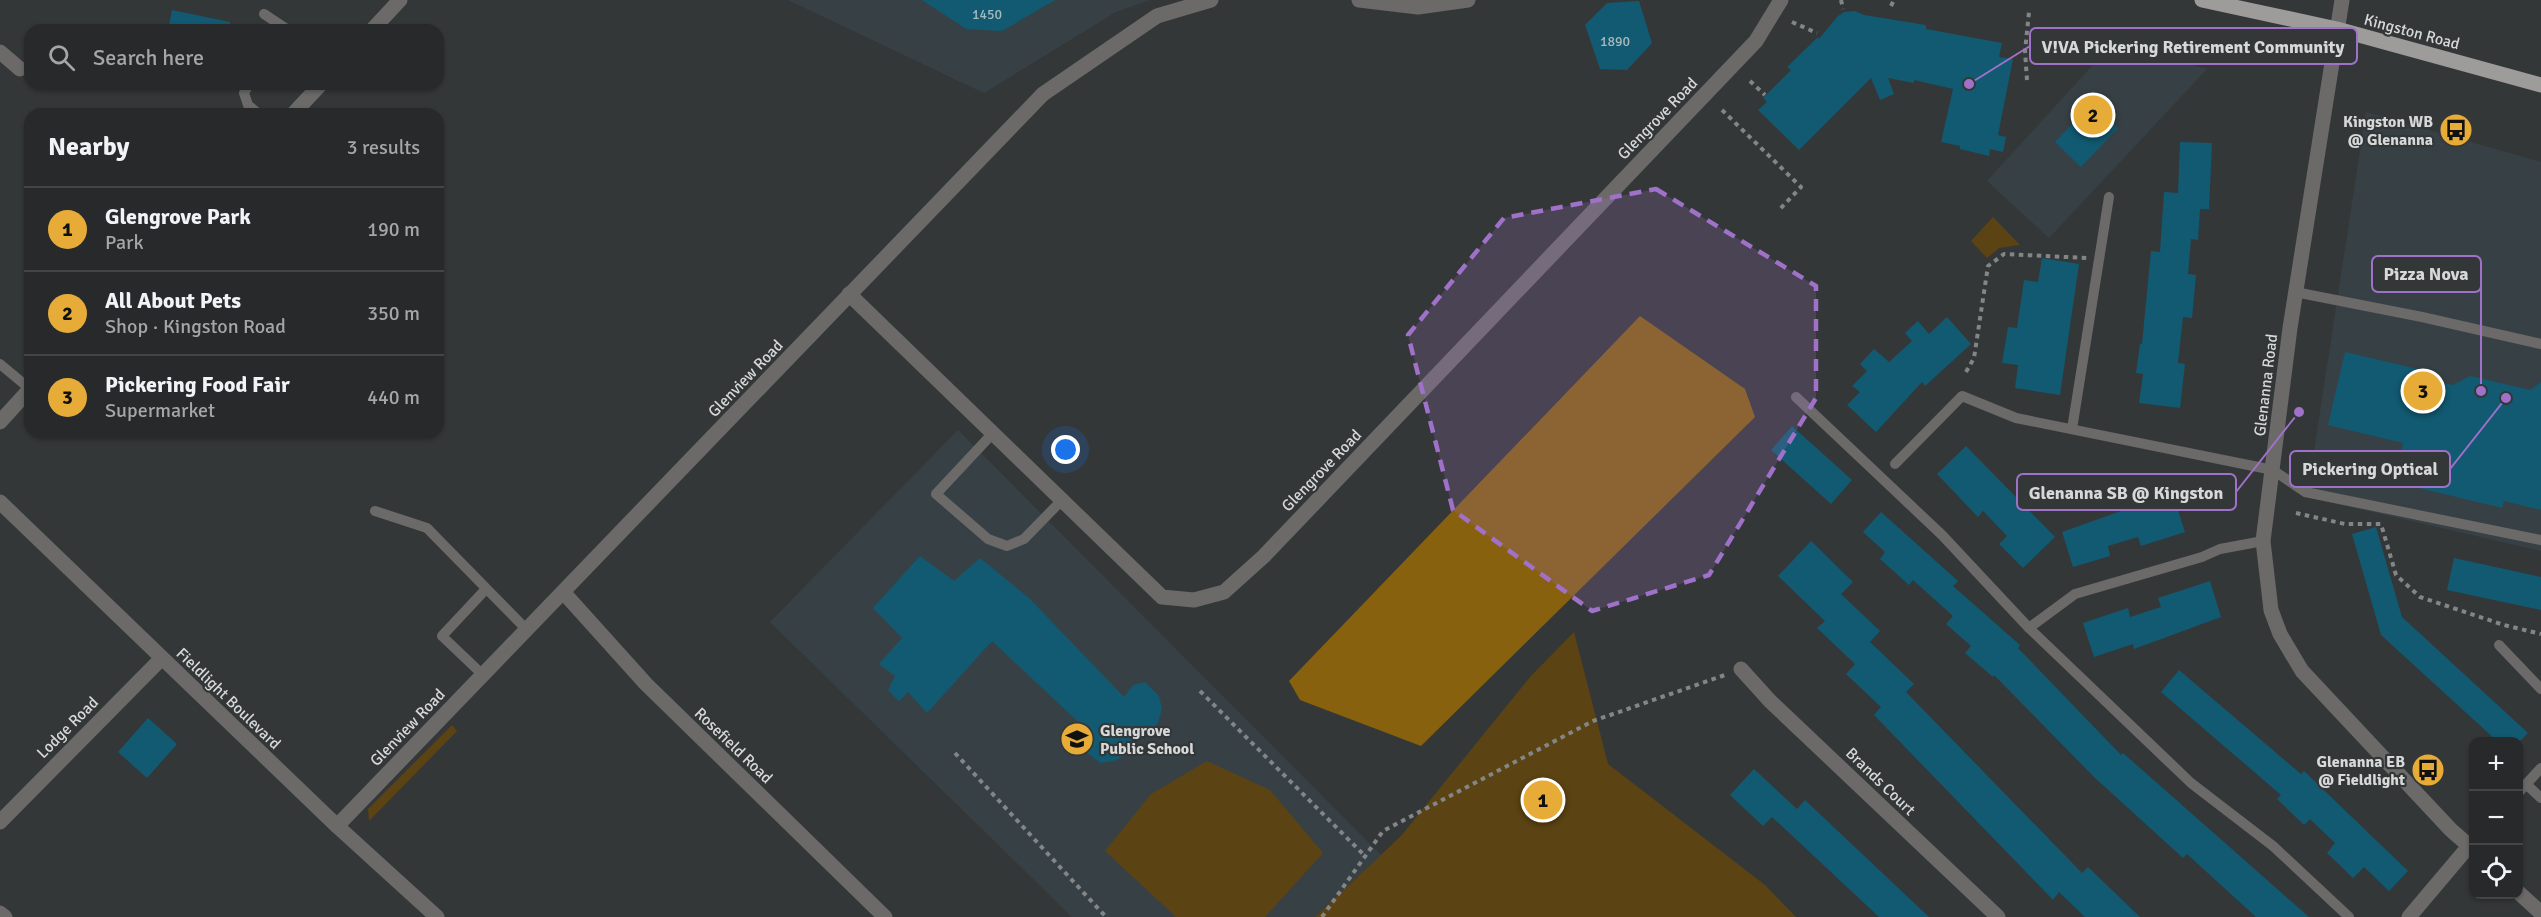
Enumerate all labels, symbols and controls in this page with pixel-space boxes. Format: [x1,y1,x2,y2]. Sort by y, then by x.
house number: 1450 [972,6,1002,23]
street label: Kingston Road [2362,10,2462,54]
search box [24,24,444,90]
callout: V!VA Pickering Retirement Community [2030,28,2357,64]
house number: 1890 [1600,33,1630,50]
text: V!VA Pickering Retirement Community [2042,36,2344,58]
icon: search [45,41,78,74]
text: Search here [93,44,204,71]
street label: Glengrove Road [1614,73,1702,164]
pin: 2 [2074,92,2112,138]
place label: Kingston WB @ Glenanna [2343,112,2433,150]
bus stop icon: Kingston WB @ Glenanna [2438,112,2474,148]
text: Nearby [48,131,129,163]
text: 3 results [347,135,420,160]
text: Glengrove Park [105,203,251,230]
text: 1 [62,217,73,242]
text: 190 m [367,217,420,242]
text: Park [105,230,143,255]
callout: Pizza Nova [2372,256,2481,292]
text: Pizza Nova [2384,263,2468,285]
text: All About Pets [105,287,241,314]
text: 2 [62,301,73,326]
text: 350 m [367,301,420,326]
text: Shop · Kingston Road [105,314,286,339]
street label: Glenanna Road [2250,333,2282,437]
street label: Glenview Road [704,336,788,422]
pin: 3 [2404,368,2442,414]
text: Pickering Food Fair [105,371,290,398]
text: 3 [62,385,73,410]
text: 440 m [367,385,420,410]
text: Supermarket [105,398,215,423]
street label: Glengrove Road [1278,425,1366,516]
your location [1051,435,1080,464]
callout: Pickering Optical [2290,451,2450,487]
text: Pickering Optical [2302,458,2438,480]
callout: Glenanna SB @ Kingston [2017,474,2236,510]
text: Glenanna SB @ Kingston [2029,482,2223,504]
street label: Fieldlight Boulevard [172,644,285,754]
street label: Glenview Road [366,685,450,771]
street label: Lodge Road [33,693,103,763]
street label: Rosefield Road [690,703,777,788]
school or university icon: Glengrove Public School [1059,721,1095,757]
place label: Glengrove Public School [1100,721,1194,759]
map controls [2469,737,2523,899]
button: + [2469,737,2523,791]
street label: Brands Court [1841,743,1920,820]
place label: Glenanna EB @ Fieldlight [2317,752,2405,790]
bus stop icon: Glenanna EB @ Fieldlight [2410,752,2446,788]
pin: 1 [1524,778,1562,822]
button: − [2469,791,2523,845]
button: locate [2469,845,2523,899]

